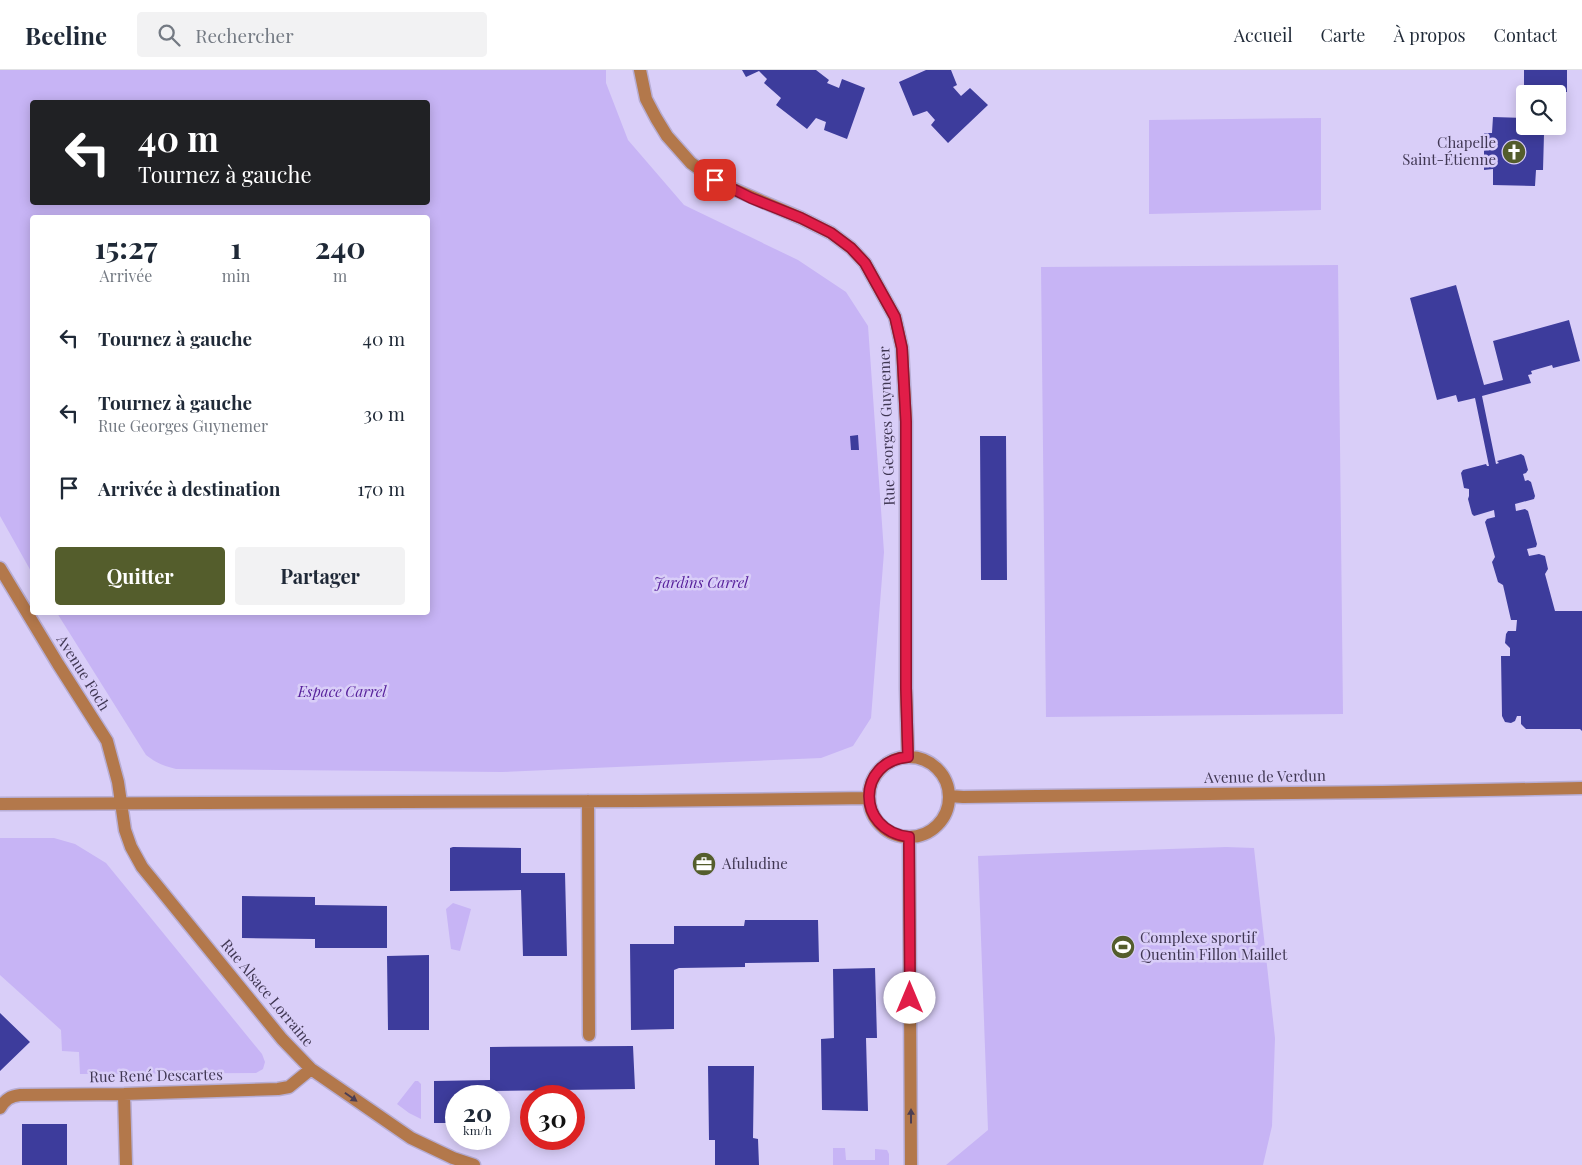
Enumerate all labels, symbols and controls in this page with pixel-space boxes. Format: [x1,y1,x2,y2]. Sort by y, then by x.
search box [137,12,487,57]
text: Beeline [25,19,107,51]
icon: search [155,21,183,49]
text: Rechercher [195,22,294,48]
text: Accueil [1234,23,1293,47]
text: Carte [1321,23,1365,47]
text: À propos [1393,23,1466,47]
text: Contact [1494,23,1557,47]
map controls [1516,85,1566,135]
button: search [1516,85,1566,135]
text: 40 m [138,114,219,161]
icon: left [55,120,120,185]
place label: Chapelle Saint-Étienne [1402,132,1496,169]
church icon: Chapelle Saint-Étienne [1501,139,1527,165]
text: Tournez à gauche [138,159,312,189]
pin [694,159,736,201]
icon: arrive [701,166,729,194]
text: 15:27 [94,227,157,267]
text: 1 [230,227,242,267]
text: 240 [315,227,366,267]
text: Arrivée [99,265,152,286]
text: min [222,265,250,286]
text: m [333,265,347,286]
icon: left [55,324,83,352]
text: Tournez à gauche [98,325,252,351]
text: 40 m [363,325,405,351]
street label: Rue Georges Guynemer [873,346,899,506]
text: Tournez à gauche [98,389,252,415]
icon: left [55,399,83,427]
text: 30 m [363,400,405,426]
text: Rue Georges Guynemer [98,415,268,436]
icon: arrive [55,474,83,502]
text: Arrivée à destination [98,475,280,501]
text: 170 m [357,475,405,501]
button: Quitter [55,547,225,605]
button: Partager [235,547,405,605]
park label: Jardins Carrel [654,572,749,592]
street label: Avenue Foch [52,630,115,714]
park label: Espace Carrel [297,681,387,701]
street label: Avenue de Verdun [1203,765,1326,787]
office icon: Afuludine [691,851,717,877]
place label: Afuludine [721,853,788,873]
place label: Complexe sportif Quentin Fillon Maillet [1140,927,1288,964]
street label: Rue Alsace Lorraine [217,934,319,1050]
sports icon: Complexe sportif Quentin Fillon Maillet [1110,934,1136,960]
position arrow [883,971,935,1023]
street label: Rue René Descartes [89,1064,223,1086]
speed limit sign: 30 [520,1085,585,1150]
one-way arrow [344,1092,358,1102]
text: 20 [463,1095,492,1128]
one-way arrow [907,1108,915,1124]
text: km/h [463,1122,492,1138]

